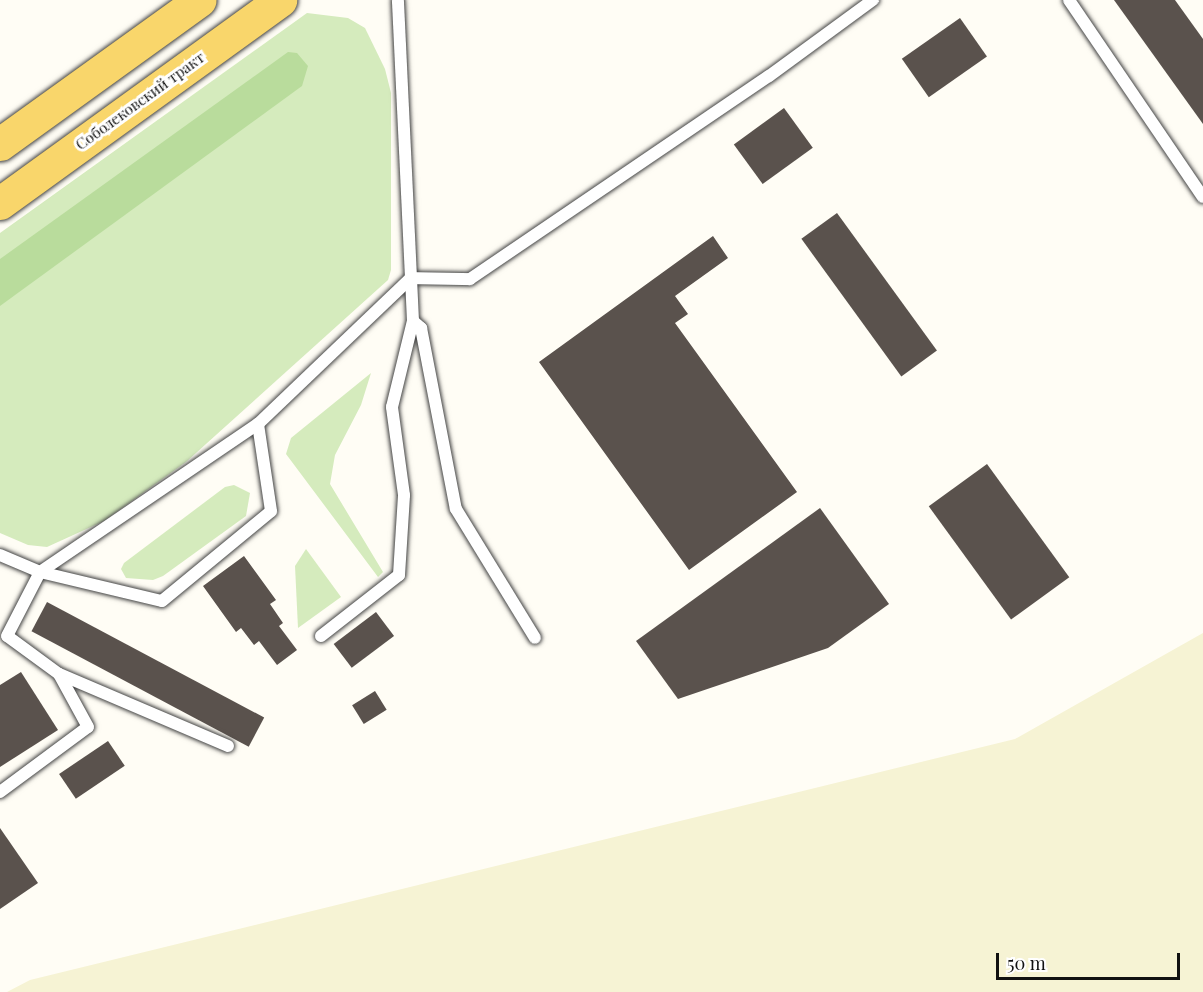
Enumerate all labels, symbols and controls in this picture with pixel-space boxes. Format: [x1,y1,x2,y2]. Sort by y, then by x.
street label: Соболековский тракт [72,48,208,154]
scale bar [999,941,1184,979]
text: 50 m [1007,951,1046,975]

